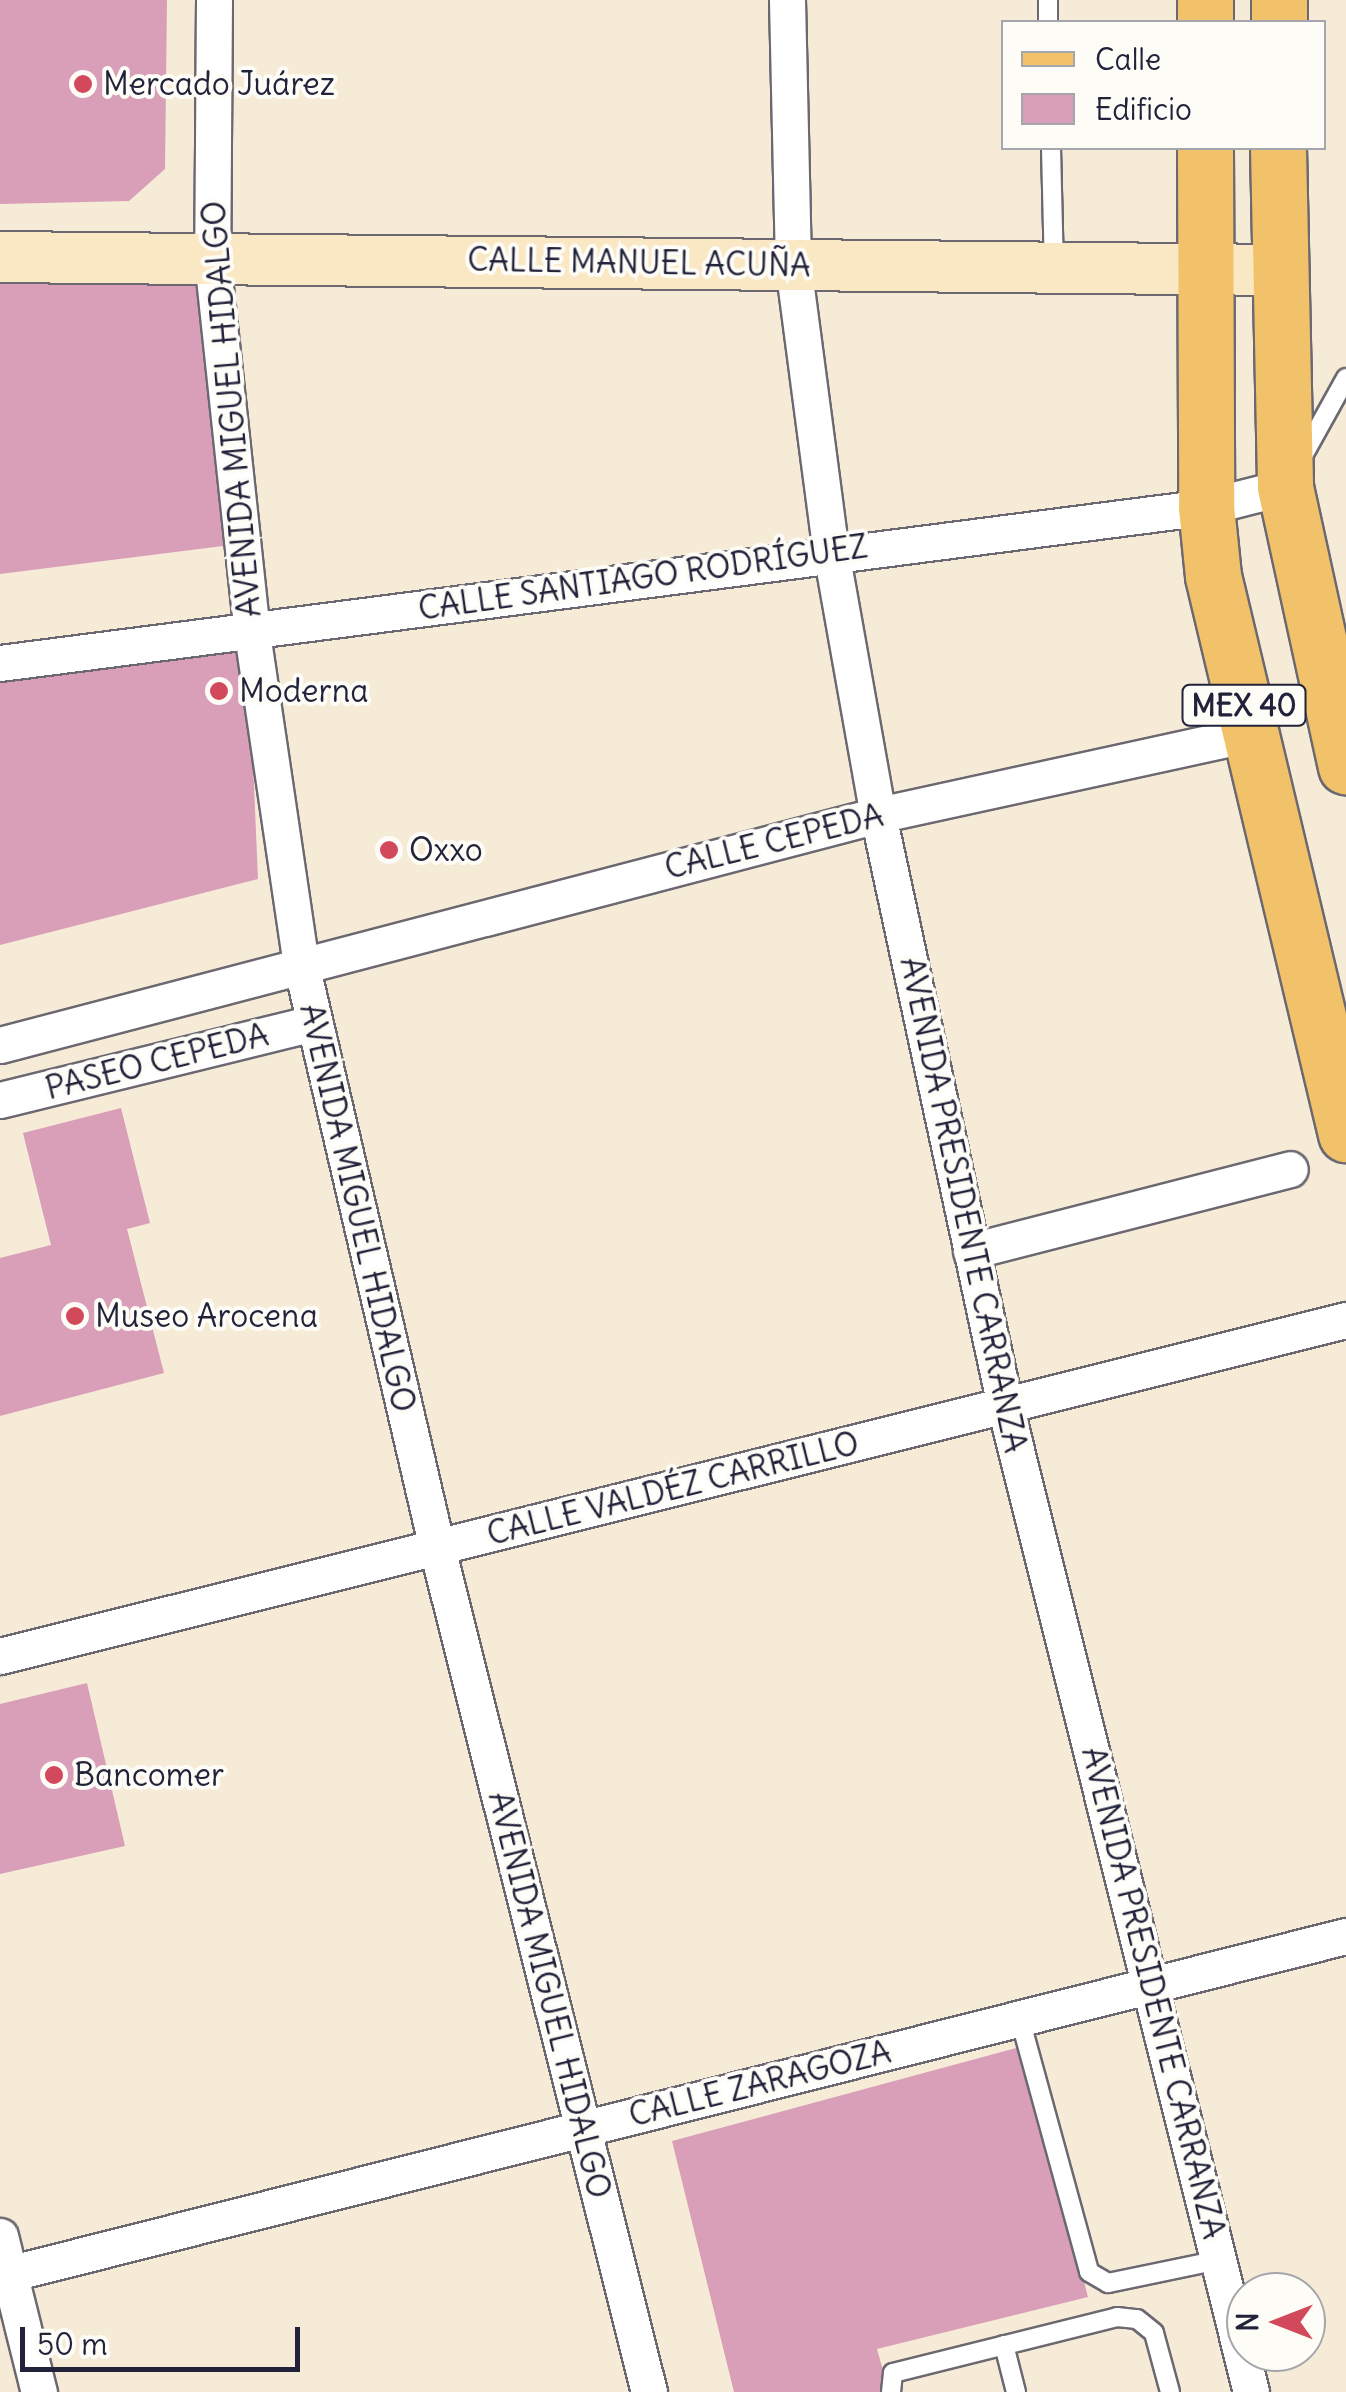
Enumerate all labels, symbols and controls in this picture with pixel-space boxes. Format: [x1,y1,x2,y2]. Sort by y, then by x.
legend [1001,20,1326,150]
text: Calle [1095,40,1161,78]
place label: Mercado Juárez [103,65,335,103]
marker: Mercado Juárez [72,73,94,95]
text: Edificio [1095,90,1192,128]
street label: AVENIDA MIGUEL HIDALGO [195,199,269,619]
street label: CALLE MANUEL ACUÑA [467,241,811,285]
street label: CALLE SANTIAGO RODRÍGUEZ [416,527,870,629]
place label: Moderna [239,672,368,710]
marker: Moderna [208,680,230,702]
road number: MEX 40 [1182,680,1306,730]
street label: CALLE CEPEDA [661,796,887,888]
place label: Oxxo [409,831,483,869]
marker: Oxxo [378,839,400,861]
street label: AVENIDA PRESIDENTE CARRANZA [892,954,1034,1456]
street label: AVENIDA MIGUEL HIDALGO [291,1000,423,1416]
street label: PASEO CEPEDA [42,1016,272,1108]
place label: Museo Arocena [95,1297,318,1335]
marker: Museo Arocena [64,1305,86,1327]
street label: CALLE VALDÉZ CARRILLO [483,1424,863,1554]
street label: AVENIDA PRESIDENTE CARRANZA [1073,1743,1233,2243]
place label: Bancomer [74,1756,224,1794]
marker: Bancomer [43,1764,65,1786]
street label: AVENIDA MIGUEL HIDALGO [480,1788,618,2202]
street label: CALLE ZARAGOZA [625,2033,895,2135]
north arrow [1226,2272,1326,2372]
scale bar [25,2307,305,2369]
text: N [1230,2312,1266,2332]
text: 50 m [37,2325,107,2363]

